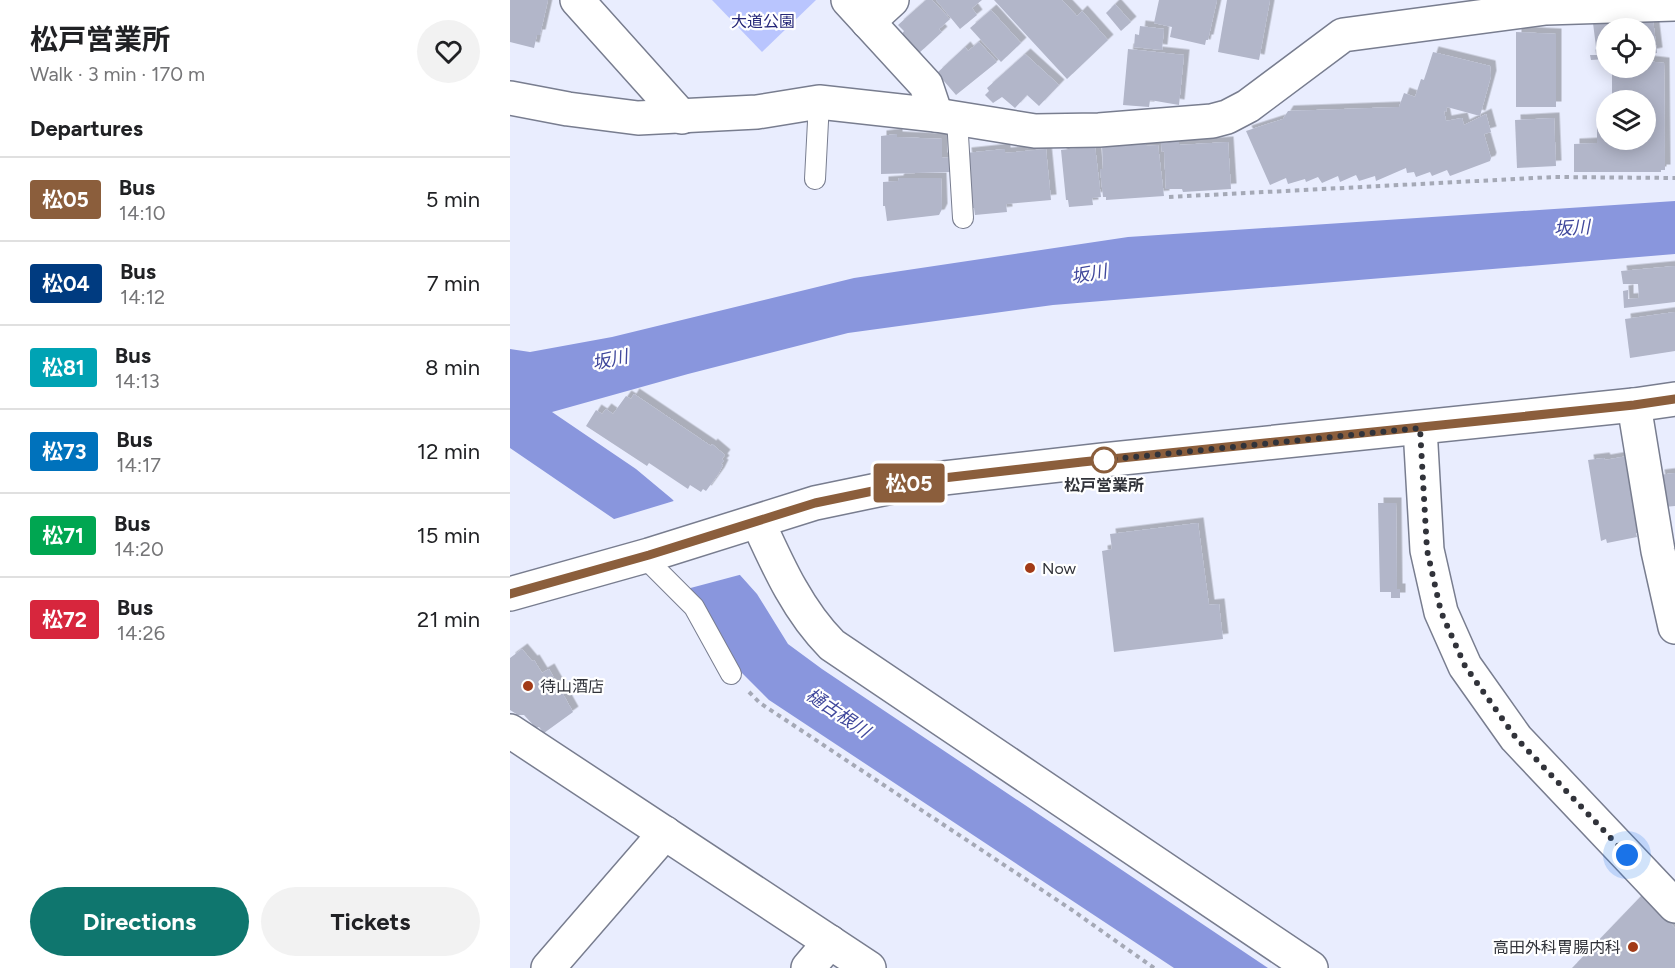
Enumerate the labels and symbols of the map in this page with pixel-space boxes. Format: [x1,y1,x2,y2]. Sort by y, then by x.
park label: 大道公園 [731,12,795,31]
water label: 坂川 [1553,216,1593,240]
water label: 坂川 [1069,260,1111,288]
water label: 坂川 [590,345,632,375]
marker: 松戸営業所 [1091,447,1117,473]
line badge: 松05 [874,464,944,502]
place label: 松戸営業所 [1064,476,1144,495]
place label: Now [1042,559,1076,578]
marker: Now [1023,561,1037,575]
place label: 待山酒店 [540,677,604,696]
marker: 待山酒店 [521,679,535,693]
water label: 樋古根川 [802,684,876,743]
your location [1612,840,1642,870]
place label: 高田外科胃腸内科 [1493,938,1621,957]
marker: 高田外科胃腸内科 [1626,940,1640,954]

